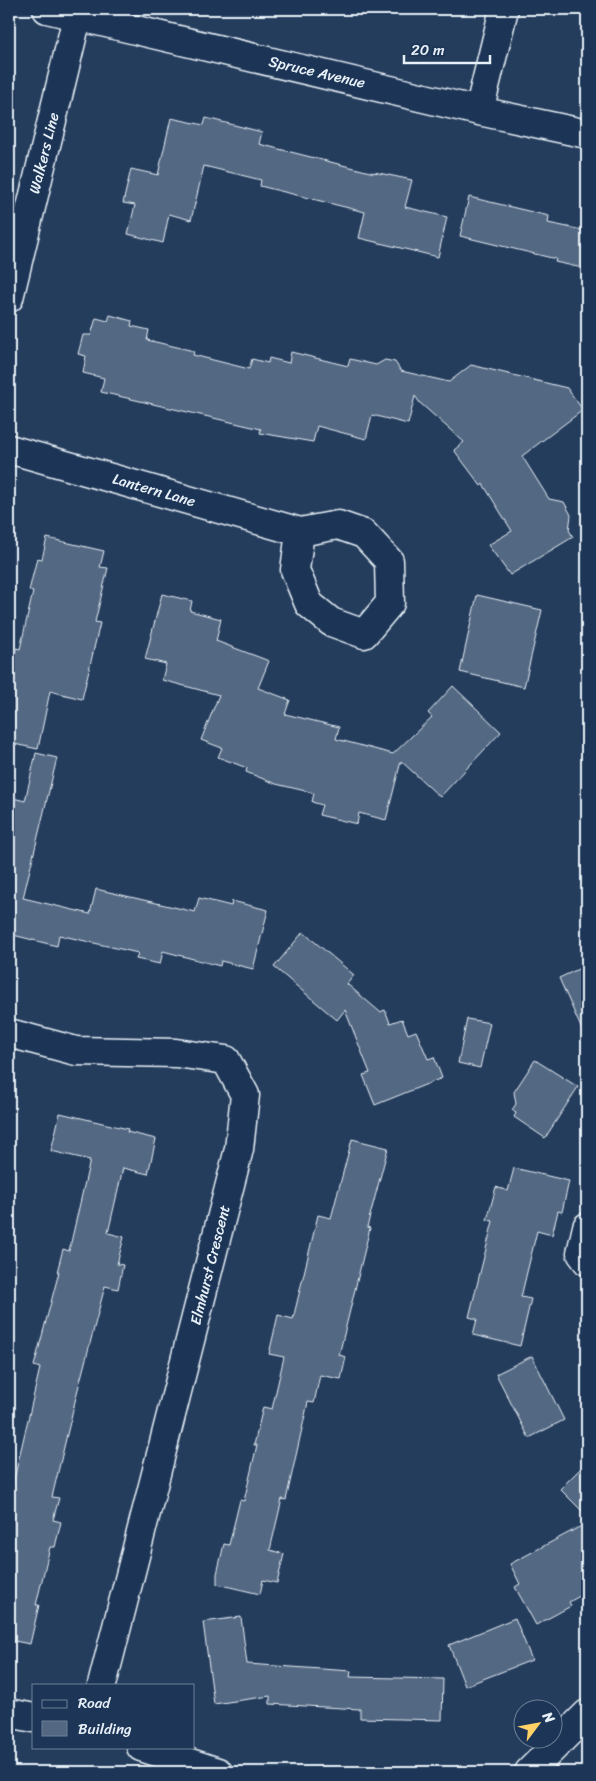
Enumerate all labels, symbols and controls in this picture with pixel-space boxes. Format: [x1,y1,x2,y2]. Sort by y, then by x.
scale bar [404,32,490,64]
text: 20 m [411,37,445,63]
street label: Spruce Avenue [266,48,368,96]
street label: Walkers Line [21,109,67,196]
street label: Lantern Lane [109,466,199,514]
street label: Elmhurst Crescent [183,1202,238,1328]
legend [32,1684,195,1748]
text: Road [78,1690,111,1716]
north arrow [514,1698,564,1748]
text: N [535,1706,562,1728]
text: Building [78,1716,132,1742]

